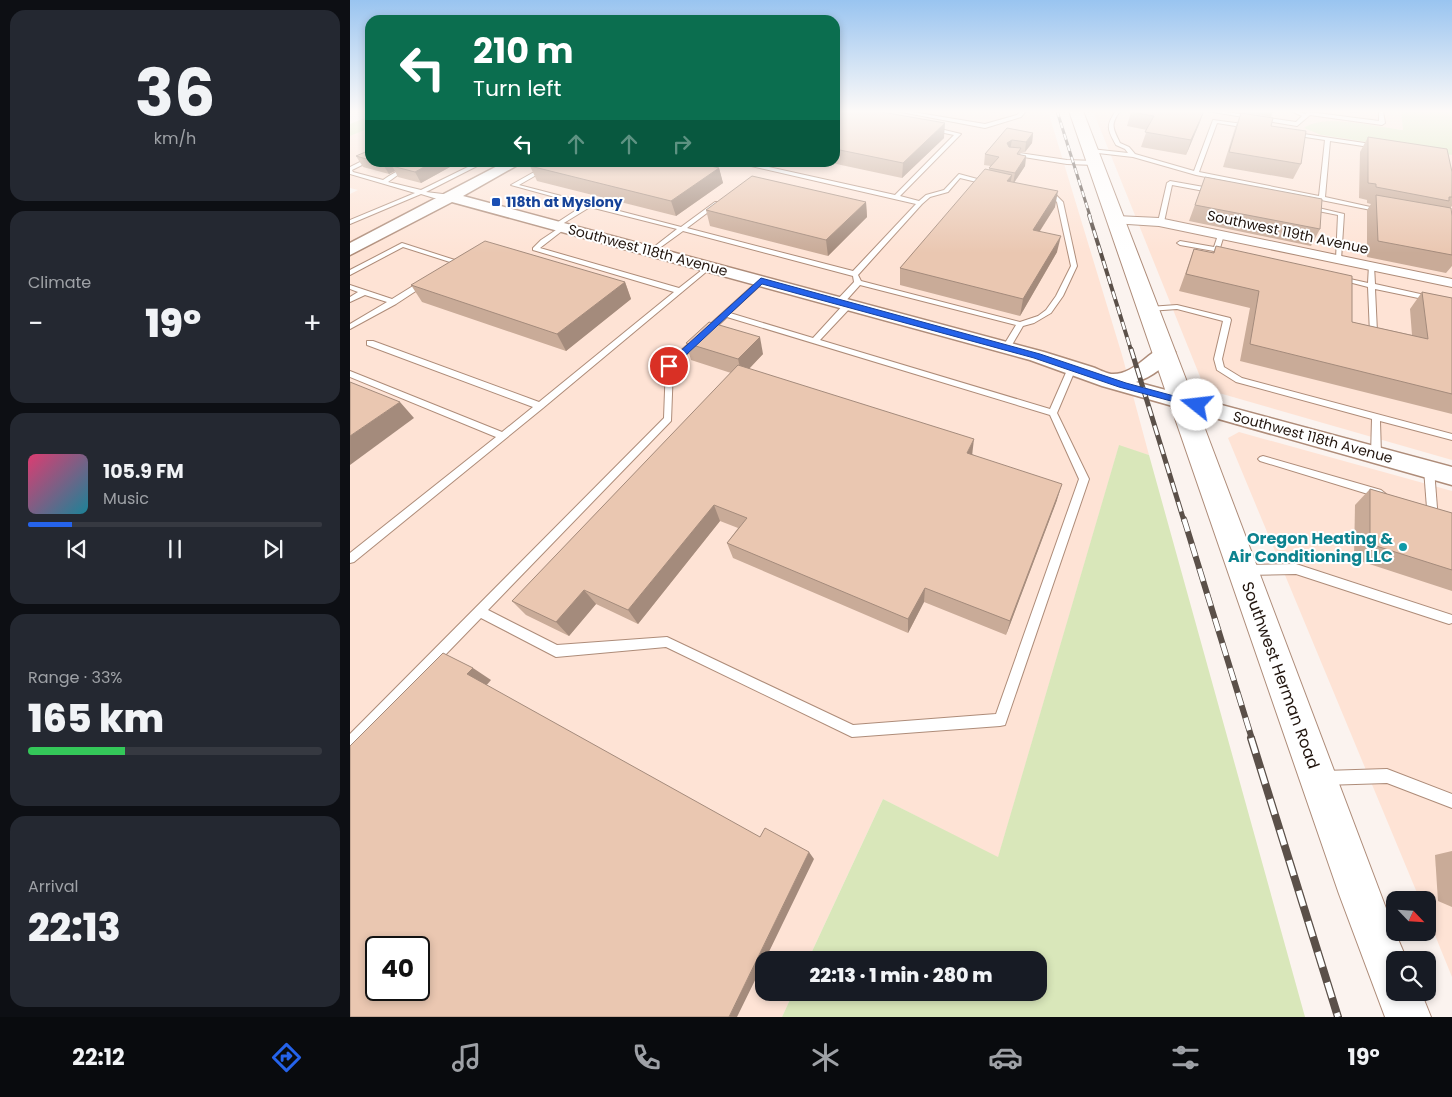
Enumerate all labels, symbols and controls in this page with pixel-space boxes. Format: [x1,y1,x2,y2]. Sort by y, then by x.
text: 210 m [473,26,573,75]
icon: left [390,35,455,100]
text: 36 [135,48,215,139]
text: Turn left [473,73,561,104]
text: km/h [154,127,196,150]
icon: left [509,130,537,158]
icon: ahead [562,130,590,158]
icon: ahead [615,130,643,158]
icon: right [668,130,696,158]
place label: 118th at Myslony [506,192,623,212]
marker: 118th at Myslony [490,196,502,208]
street label: Southwest 119th Avenue [1205,205,1371,259]
street label: Southwest 118th Avenue [566,219,730,281]
text: Climate [28,271,91,294]
text: 19° [145,297,201,350]
text: − [28,304,43,343]
text: + [303,304,322,343]
pin [648,345,690,387]
icon: arrive [655,352,683,380]
position arrow [1170,378,1222,430]
street label: Southwest 118th Avenue [1231,406,1395,468]
text: 105.9 FM [103,458,184,485]
text: Music [103,487,149,510]
place label: Oregon Heating & Air Conditioning LLC [1228,527,1393,568]
icon: previous [63,535,91,563]
icon: pause [161,535,189,563]
icon: next [259,535,287,563]
marker: Oregon Heating & Air Conditioning LLC [1397,541,1409,553]
street label: Southwest Herman Road [1236,578,1325,772]
text: Range · 33% [28,666,122,689]
text: 165 km [28,692,164,745]
text: Arrival [28,875,78,898]
north arrow [1386,891,1436,941]
map controls [1386,891,1436,1001]
text: 22:13 [28,901,121,954]
speed limit sign: 40 [365,936,430,1001]
button: search [1386,951,1436,1001]
text: 22:13 · 1 min · 280 m [810,962,992,989]
icon: directions [269,1040,304,1075]
icon: music [449,1040,484,1075]
icon: phone [629,1040,664,1075]
icon: climate [808,1040,843,1075]
icon: car [988,1040,1023,1075]
icon: filters [1168,1040,1203,1075]
text: 22:12 [72,1042,125,1073]
text: 19° [1348,1042,1380,1073]

